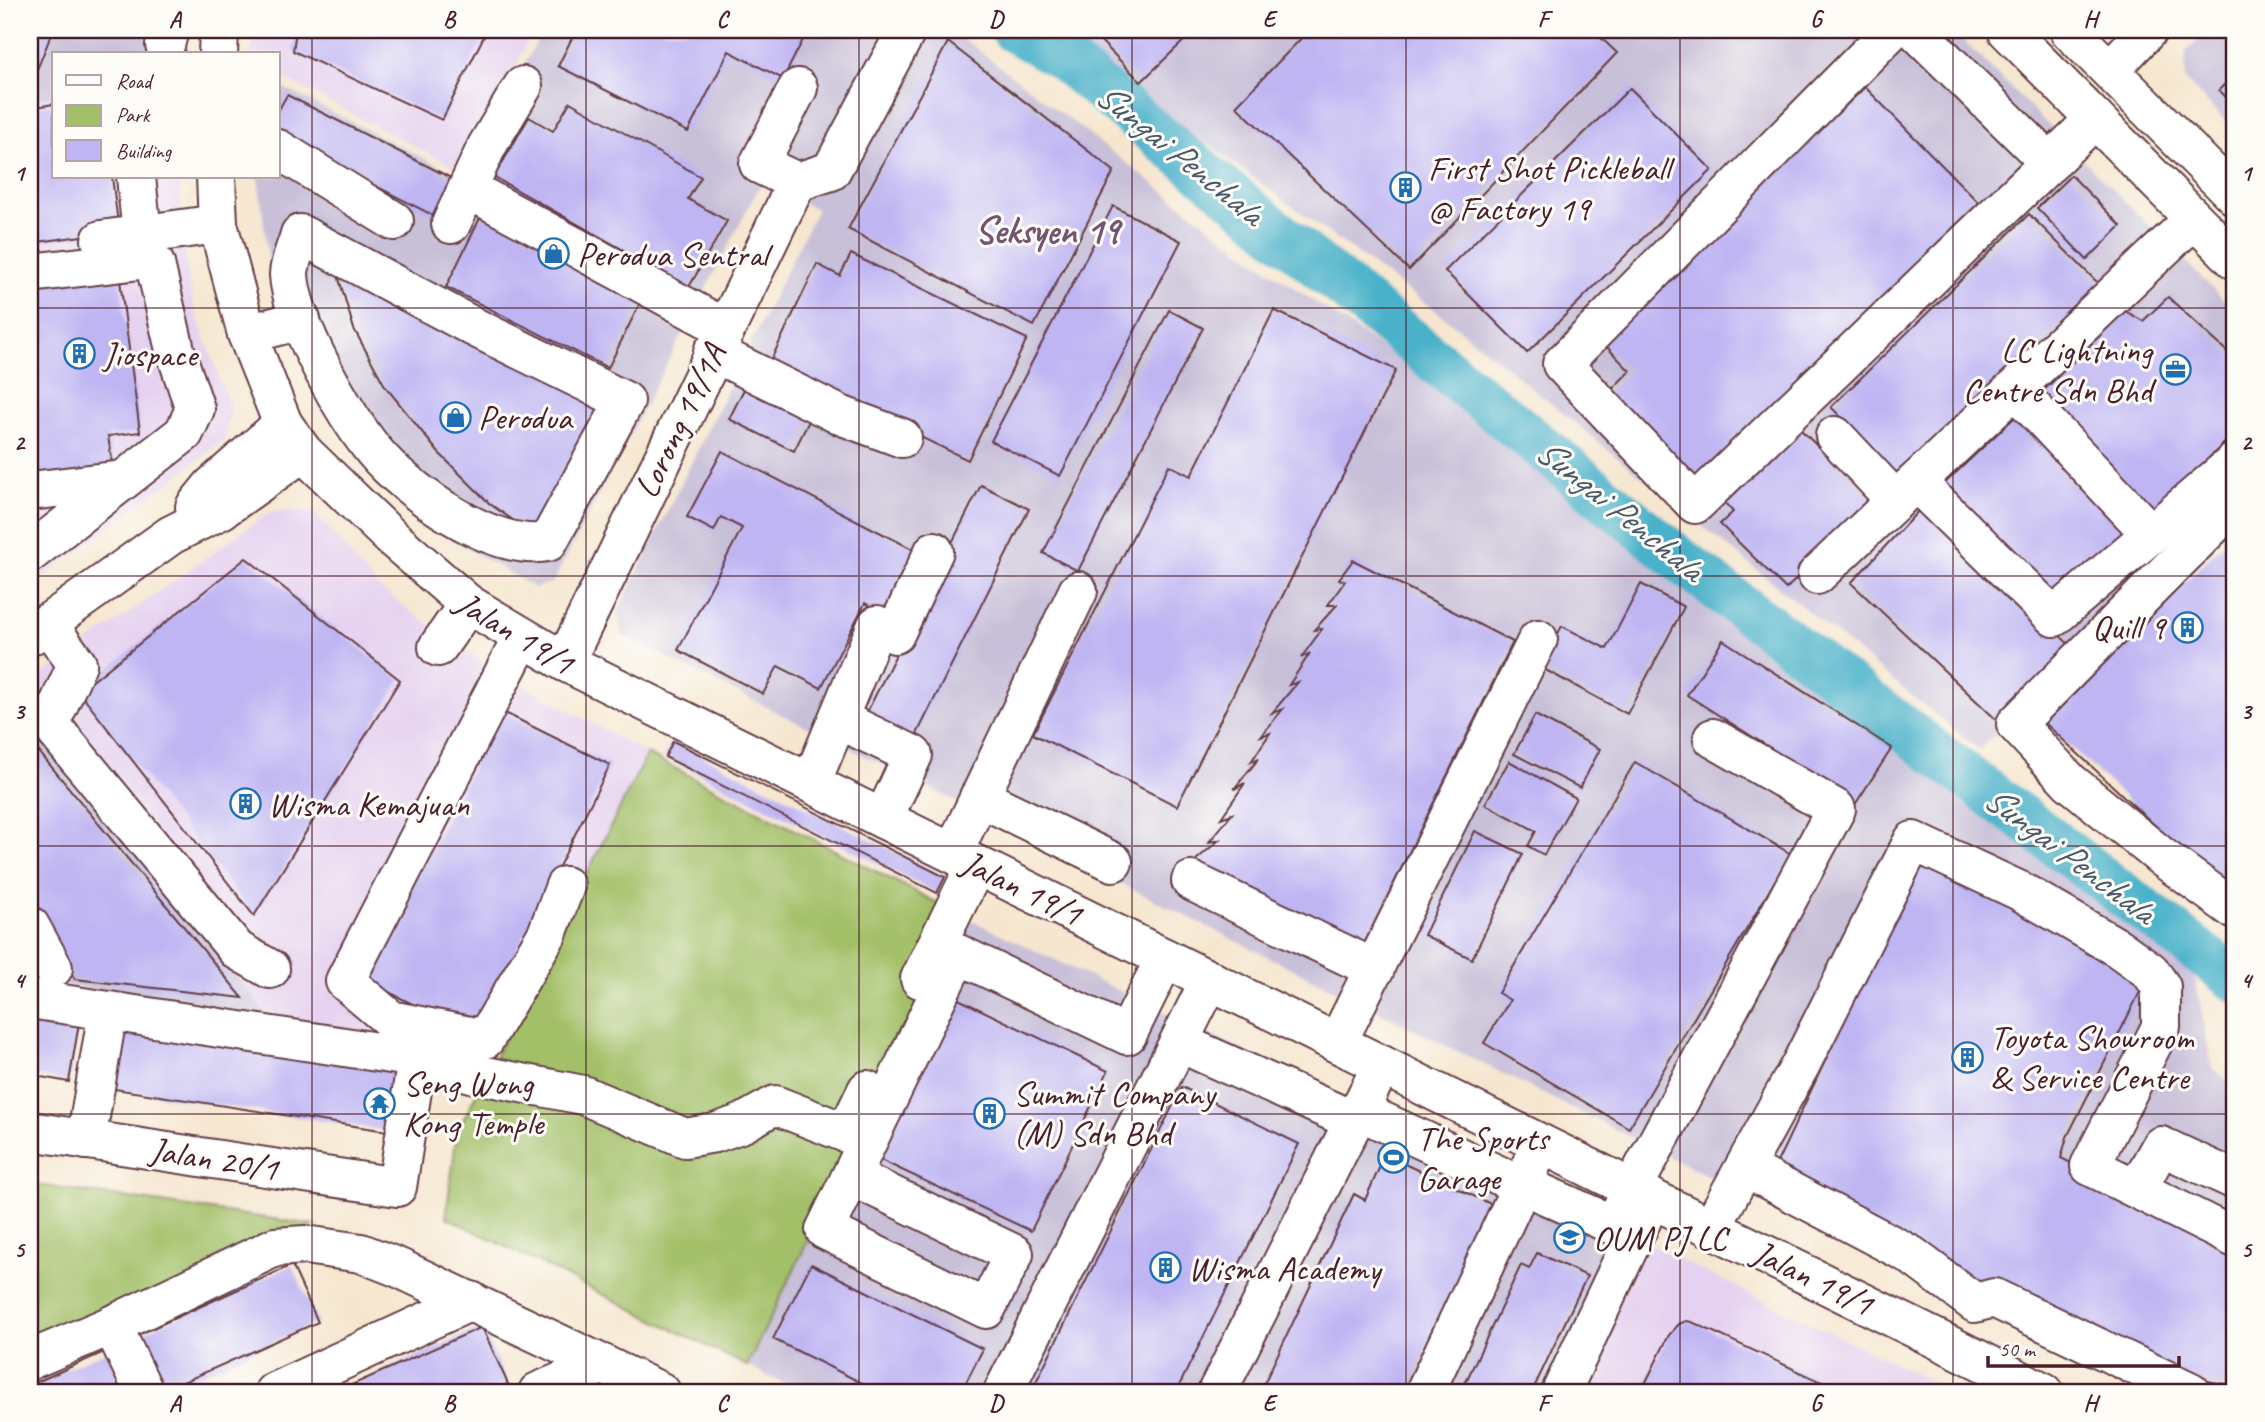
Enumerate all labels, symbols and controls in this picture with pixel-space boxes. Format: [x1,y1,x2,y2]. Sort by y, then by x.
text: A [169,5,183,34]
text: B [443,5,457,34]
text: C [717,5,731,34]
text: D [989,5,1005,34]
text: E [1263,5,1279,34]
text: F [1538,5,1554,34]
text: G [1810,5,1825,34]
text: H [2083,5,2101,34]
legend [52,52,280,178]
text: Road [116,68,155,94]
water label: Sungai Penchala [1086,71,1277,237]
text: Park [116,102,151,128]
text: Building [116,138,173,164]
place label: First Shot Pickleball @ Factory 19 [1428,146,1676,231]
text: 1 [14,159,27,188]
text: 1 [2241,159,2254,188]
building icon: First Shot Pickleball @ Factory 19 [1388,171,1422,205]
district label: Seksyen 19 [975,207,1123,254]
place label: Perodua Sentral [577,232,774,277]
shop icon: Perodua Sentral [537,237,571,271]
place label: LC Lightning Centre Sdn Bhd [1963,328,2157,413]
place label: Jiospace [101,332,200,377]
street label: Lorong 19/1A [624,336,737,505]
building icon: Jiospace [63,337,97,371]
office icon: LC Lightning Centre Sdn Bhd [2158,353,2192,387]
place label: Perodua [478,395,575,440]
shop icon: Perodua [438,400,472,434]
water label: Sungai Penchala [1526,427,1717,593]
text: 2 [14,428,27,457]
text: 2 [2241,428,2254,457]
street label: Jalan 19/1 [445,580,584,686]
place label: Quill 9 [2092,605,2168,650]
building icon: Quill 9 [2171,610,2205,644]
text: 3 [14,697,27,726]
text: 3 [2241,697,2254,726]
water label: Sungai Penchala [1975,774,2168,936]
place label: Wisma Kemajuan [268,782,470,827]
building icon: Wisma Kemajuan [228,787,262,821]
street label: Jalan 19/1 [953,839,1092,937]
text: 4 [14,966,27,995]
text: 4 [2241,966,2254,995]
place label: Toyota Showroom & Service Centre [1990,1015,2195,1100]
building icon: Toyota Showroom & Service Centre [1950,1040,1984,1074]
place label: Seng Wong Kong Temple [403,1061,546,1146]
place label: Summit Company (M) Sdn Bhd [1013,1071,1218,1156]
temple icon: Seng Wong Kong Temple [363,1086,397,1120]
building icon: Summit Company (M) Sdn Bhd [973,1096,1007,1130]
place label: The Sports Garage [1417,1116,1552,1201]
street label: Jalan 20/1 [145,1126,283,1192]
sports icon: The Sports Garage [1377,1141,1411,1175]
place label: OUM PJ LC [1593,1216,1731,1261]
school or university icon: OUM PJ LC [1553,1221,1587,1255]
street label: Jalan 19/1 [1744,1229,1883,1327]
text: 5 [14,1235,26,1264]
text: 5 [2241,1235,2253,1264]
place label: Wisma Academy [1188,1246,1383,1291]
building icon: Wisma Academy [1148,1251,1182,1285]
scale bar [1988,1324,2179,1368]
text: 50 m [1999,1336,2037,1362]
text: A [169,1389,183,1418]
text: B [443,1389,457,1418]
text: C [717,1389,731,1418]
text: D [989,1389,1005,1418]
text: E [1263,1389,1279,1418]
text: F [1538,1389,1554,1418]
text: G [1810,1389,1825,1418]
text: H [2083,1389,2101,1418]

